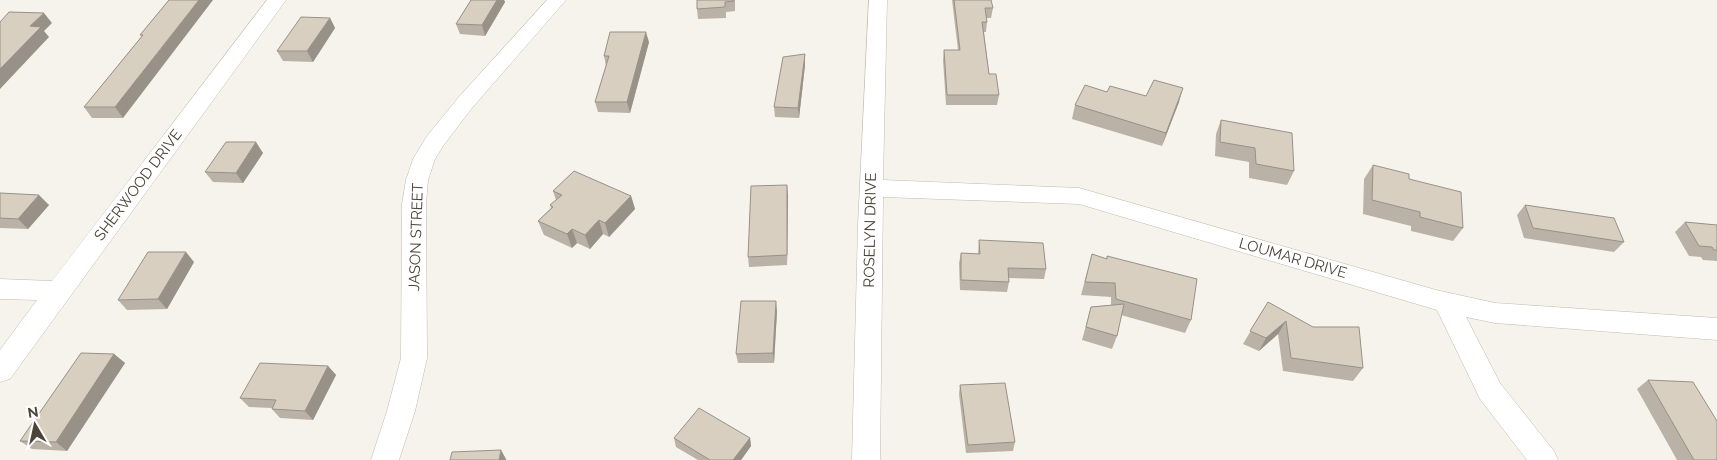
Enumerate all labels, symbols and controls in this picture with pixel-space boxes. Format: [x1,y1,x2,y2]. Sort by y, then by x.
street label: SHERWOOD DRIVE [90,126,186,244]
street label: ROSELYN DRIVE [860,172,880,288]
street label: JASON STREET [405,183,427,291]
street label: LOUMAR DRIVE [1237,234,1349,282]
north arrow [10,400,60,450]
text: N [26,403,39,421]

